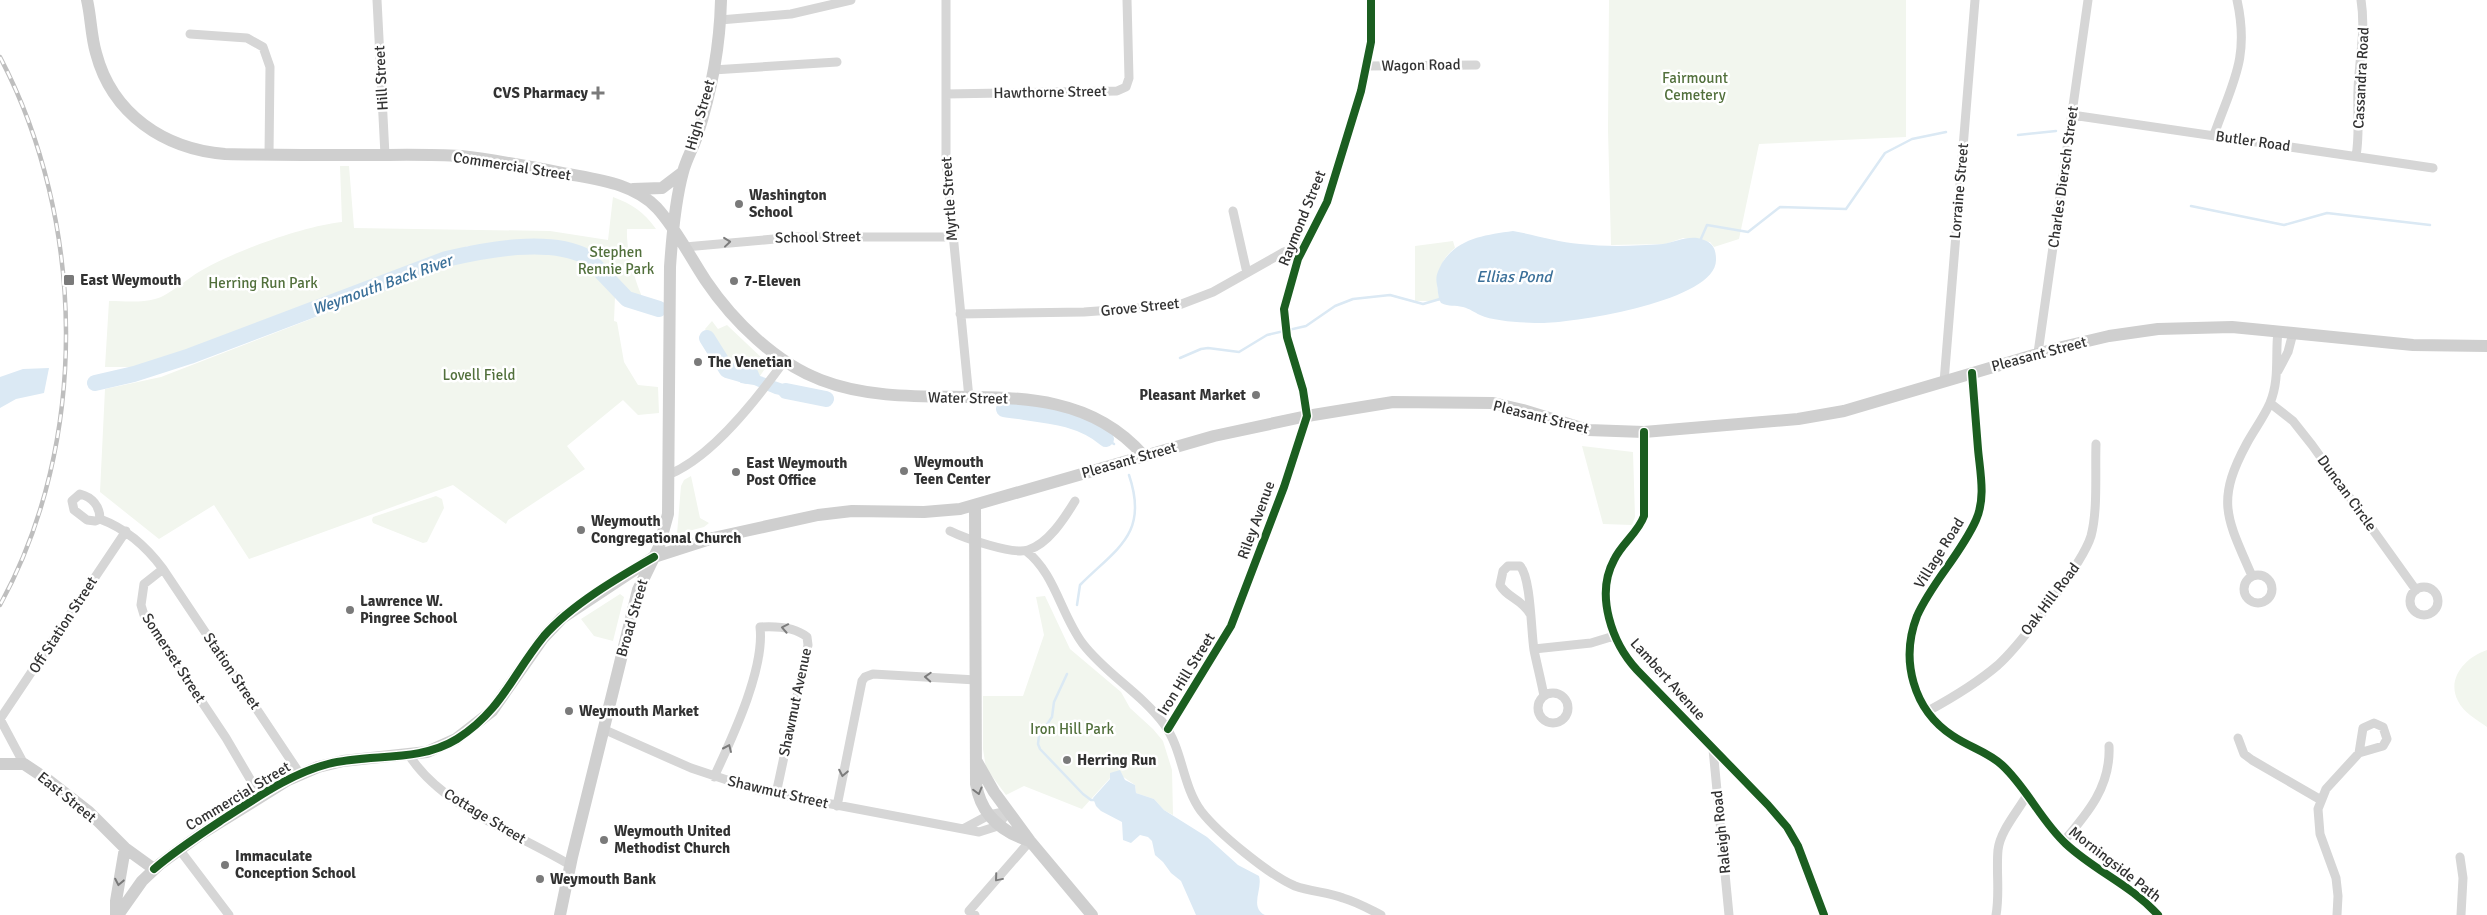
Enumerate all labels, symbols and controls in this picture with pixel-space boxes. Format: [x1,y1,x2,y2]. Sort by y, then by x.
street label: Cassandra Road [2349,27,2373,129]
street label: Hill Street [370,45,392,111]
street label: Wagon Road [1381,55,1461,75]
park label: Fairmount Cemetery [1662,69,1728,104]
street label: High Street [681,78,719,152]
street label: Hawthorne Street [993,82,1107,102]
place label: CVS Pharmacy [493,84,589,102]
marker: CVS Pharmacy [592,87,604,99]
street label: Charles Diersch Street [2044,105,2082,249]
street label: Butler Road [2215,127,2292,155]
street label: Lorraine Street [1946,142,1972,240]
street label: Commercial Street [452,148,572,184]
street label: Myrtle Street [937,156,961,242]
street label: Raymond Street [1275,168,1329,268]
place label: Washington School [749,186,827,221]
marker: Washington School [733,198,745,210]
street label: School Street [775,227,861,247]
one-way arrow [724,237,732,248]
park label: Stephen Rennie Park [578,243,655,278]
water label: Weymouth Back River [310,250,457,320]
water label: Ellias Pond [1476,267,1554,287]
place label: East Weymouth [80,271,182,289]
place label: 7-Eleven [744,272,801,290]
marker: East Weymouth [62,273,76,287]
park label: Herring Run Park [208,274,318,292]
marker: 7-Eleven [728,275,740,287]
street label: Grove Street [1100,294,1180,320]
street label: Pleasant Street [1989,333,2089,375]
place label: The Venetian [708,353,792,371]
marker: The Venetian [692,356,704,368]
park label: Lovell Field [443,366,515,384]
place label: Pleasant Market [1139,386,1246,404]
street label: Water Street [928,388,1008,408]
marker: Pleasant Market [1250,389,1262,401]
street label: Pleasant Street [1491,396,1591,438]
street label: Pleasant Street [1079,438,1179,482]
street label: Duncan Circle [2313,452,2381,534]
place label: Weymouth Teen Center [914,453,990,488]
place label: East Weymouth Post Office [746,454,848,489]
marker: Weymouth Teen Center [898,465,910,477]
marker: East Weymouth Post Office [730,466,742,478]
street label: Riley Avenue [1234,478,1278,562]
place label: Weymouth Congregational Church [591,512,741,547]
street label: Village Road [1910,514,1968,592]
marker: Weymouth Congregational Church [575,524,587,536]
street label: Oak Hill Road [2017,559,2083,639]
street label: Off Station Street [25,573,101,677]
street label: Broad Street [612,577,652,659]
place label: Lawrence W. Pingree School [360,592,458,627]
marker: Lawrence W. Pingree School [344,604,356,616]
street label: Somerset Street [138,610,210,706]
one-way arrow [780,624,789,634]
street label: Station Street [200,629,264,713]
street label: Iron Hill Street [1153,629,1219,719]
street label: Lambert Avenue [1627,634,1709,724]
street label: Shawmut Avenue [775,646,815,758]
one-way arrow [923,672,931,683]
place label: Weymouth Market [579,702,699,720]
marker: Weymouth Market [563,705,575,717]
park label: Iron Hill Park [1030,720,1114,738]
one-way arrow [721,744,732,753]
place label: Herring Run [1077,751,1156,769]
marker: Herring Run [1061,754,1073,766]
street label: Commercial Street [182,758,294,834]
street label: East Street [34,768,100,826]
one-way arrow [839,769,849,778]
street label: Shawmut Street [726,772,830,812]
street label: Cottage Street [441,784,529,848]
one-way arrow [972,786,982,795]
street label: Raleigh Road [1708,789,1734,875]
place label: Weymouth United Methodist Church [614,822,731,857]
street label: Morningside Path [2065,822,2165,906]
marker: Weymouth United Methodist Church [598,834,610,846]
place label: Immaculate Conception School [235,847,356,882]
marker: Immaculate Conception School [219,859,231,871]
place label: Weymouth Bank [550,870,656,888]
one-way arrow [995,872,1003,881]
marker: Weymouth Bank [534,873,546,885]
one-way arrow [115,877,125,886]

